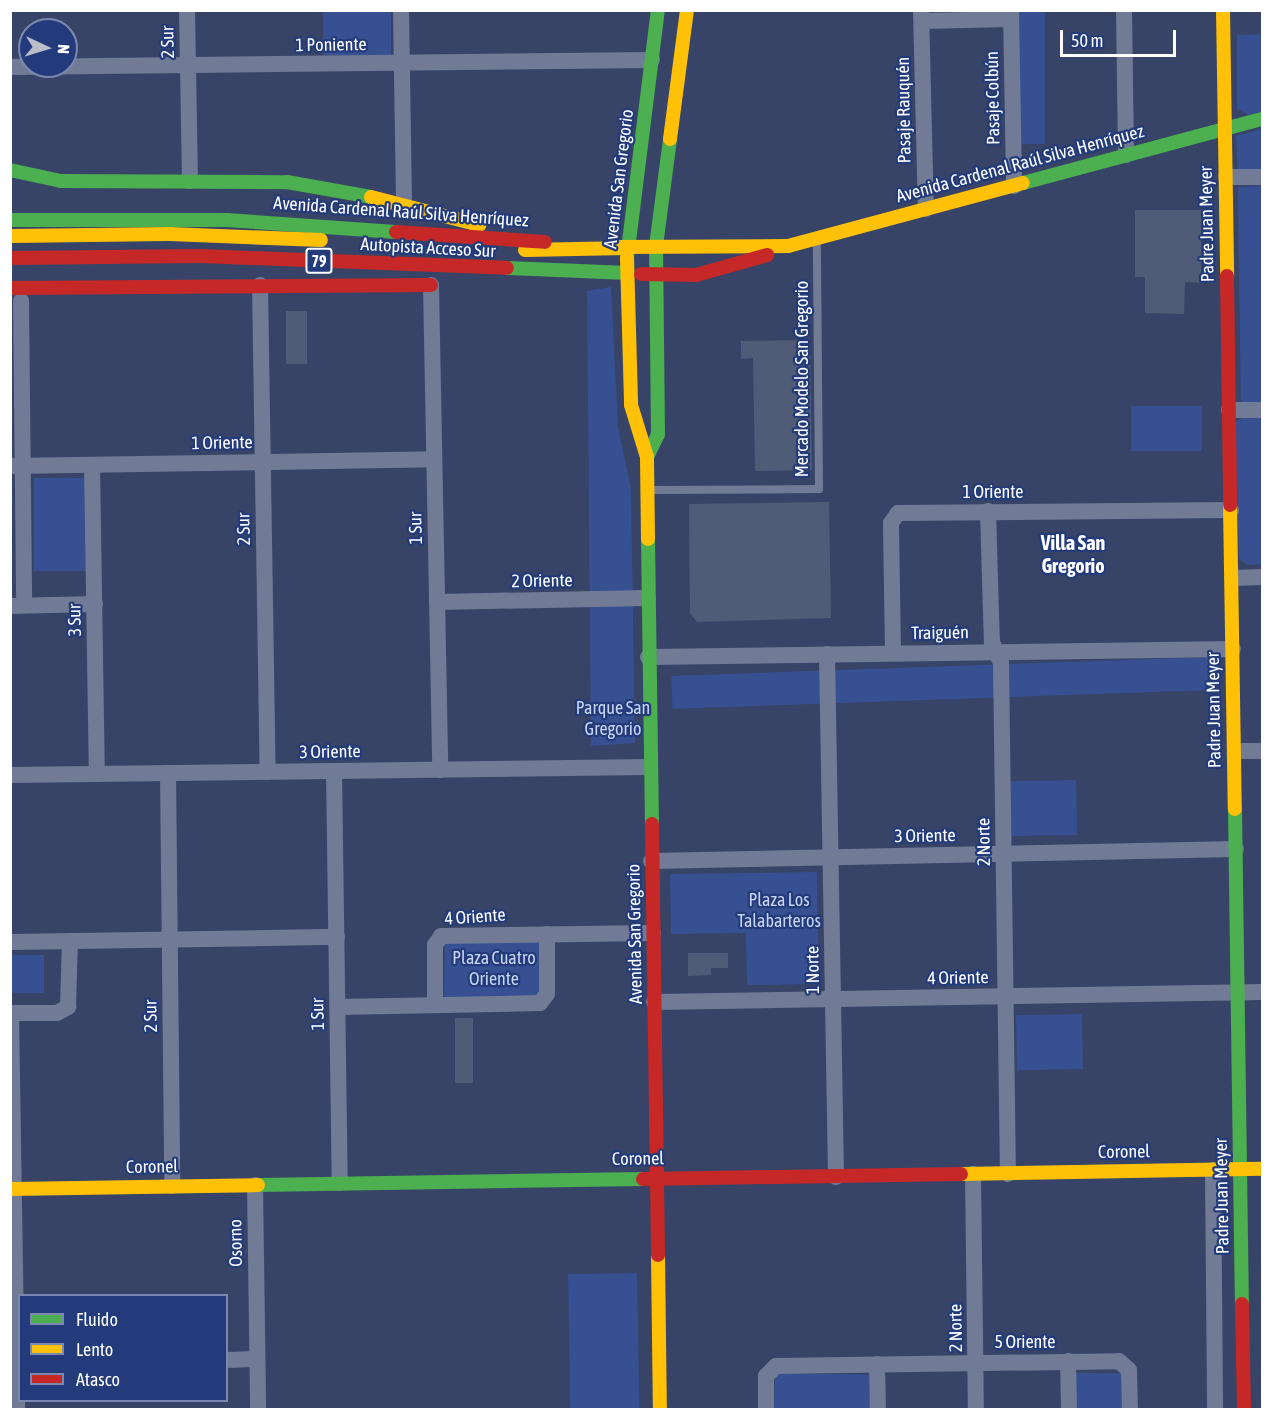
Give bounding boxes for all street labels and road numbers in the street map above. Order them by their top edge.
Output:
street label: 2 Sur [157,26,179,58]
street label: 1 Poniente [295,34,367,56]
street label: Pasaje Colbún [981,51,1005,145]
street label: Pasaje Rauquén [892,57,916,163]
street label: Avenida San Gregorio [600,108,638,250]
street label: Avenida Cardenal Raúl Silva Henríquez [894,120,1146,208]
street label: Padre Juan Meyer [1195,166,1219,282]
street label: Avenida Cardenal Raúl Silva Henríquez [273,192,529,232]
street label: Autopista Acceso Sur [360,234,496,262]
road number: 79 [304,248,334,274]
street label: Mercado Modelo San Gregorio [791,281,813,477]
street label: 1 Oriente [191,432,253,454]
street label: 1 Oriente [963,481,1023,503]
street label: 1 Sur [405,512,427,544]
street label: 2 Sur [233,513,255,545]
street label: 2 Oriente [511,570,573,592]
street label: 3 Sur [64,604,86,636]
street label: Traiguén [911,622,969,644]
street label: Padre Juan Meyer [1202,652,1226,768]
street label: 3 Oriente [299,741,361,763]
street label: 2 Norte [973,818,995,866]
street label: 3 Oriente [894,825,956,847]
street label: Avenida San Gregorio [623,864,647,1004]
street label: 4 Oriente [444,904,506,930]
street label: 1 Norte [802,946,824,994]
street label: 4 Oriente [927,967,989,989]
street label: 1 Sur [307,998,329,1030]
street label: 2 Sur [140,1000,162,1032]
street label: Padre Juan Meyer [1210,1138,1234,1254]
street label: Coronel [1098,1141,1150,1163]
street label: Coronel [612,1148,664,1170]
street label: Coronel [126,1156,178,1178]
street label: Osorno [225,1219,247,1267]
street label: 2 Norte [945,1304,967,1352]
street label: 5 Oriente [995,1331,1055,1353]

